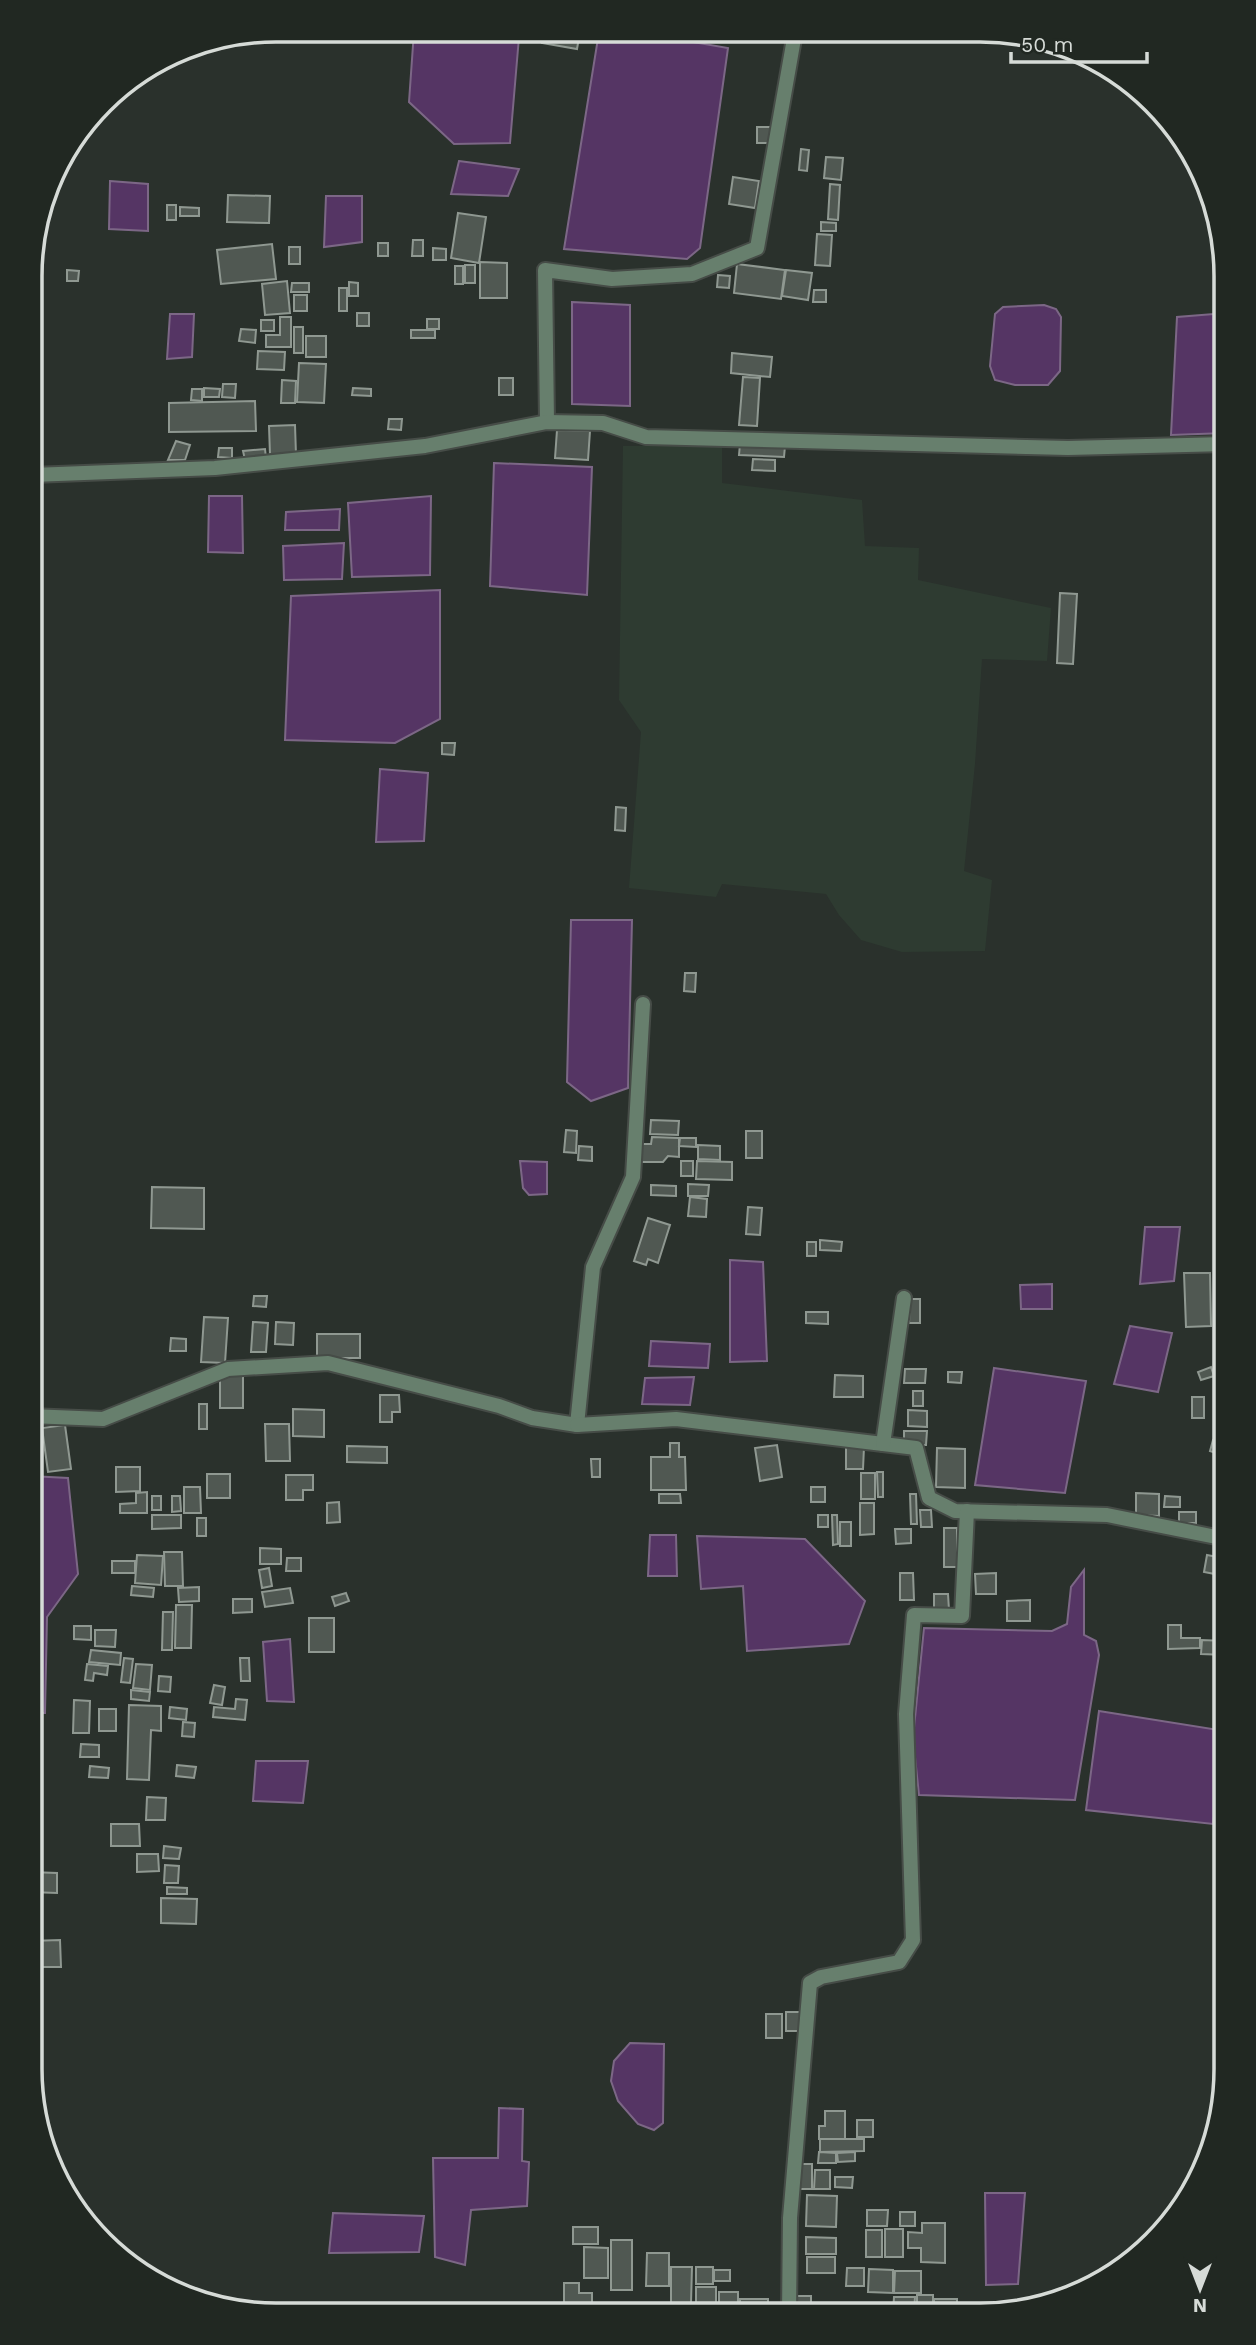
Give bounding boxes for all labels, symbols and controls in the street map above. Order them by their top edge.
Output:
scale bar [1011,21,1148,65]
text: 50 m [1021,32,1073,57]
north arrow [1165,2254,1235,2324]
text: N [1193,2294,1207,2317]

